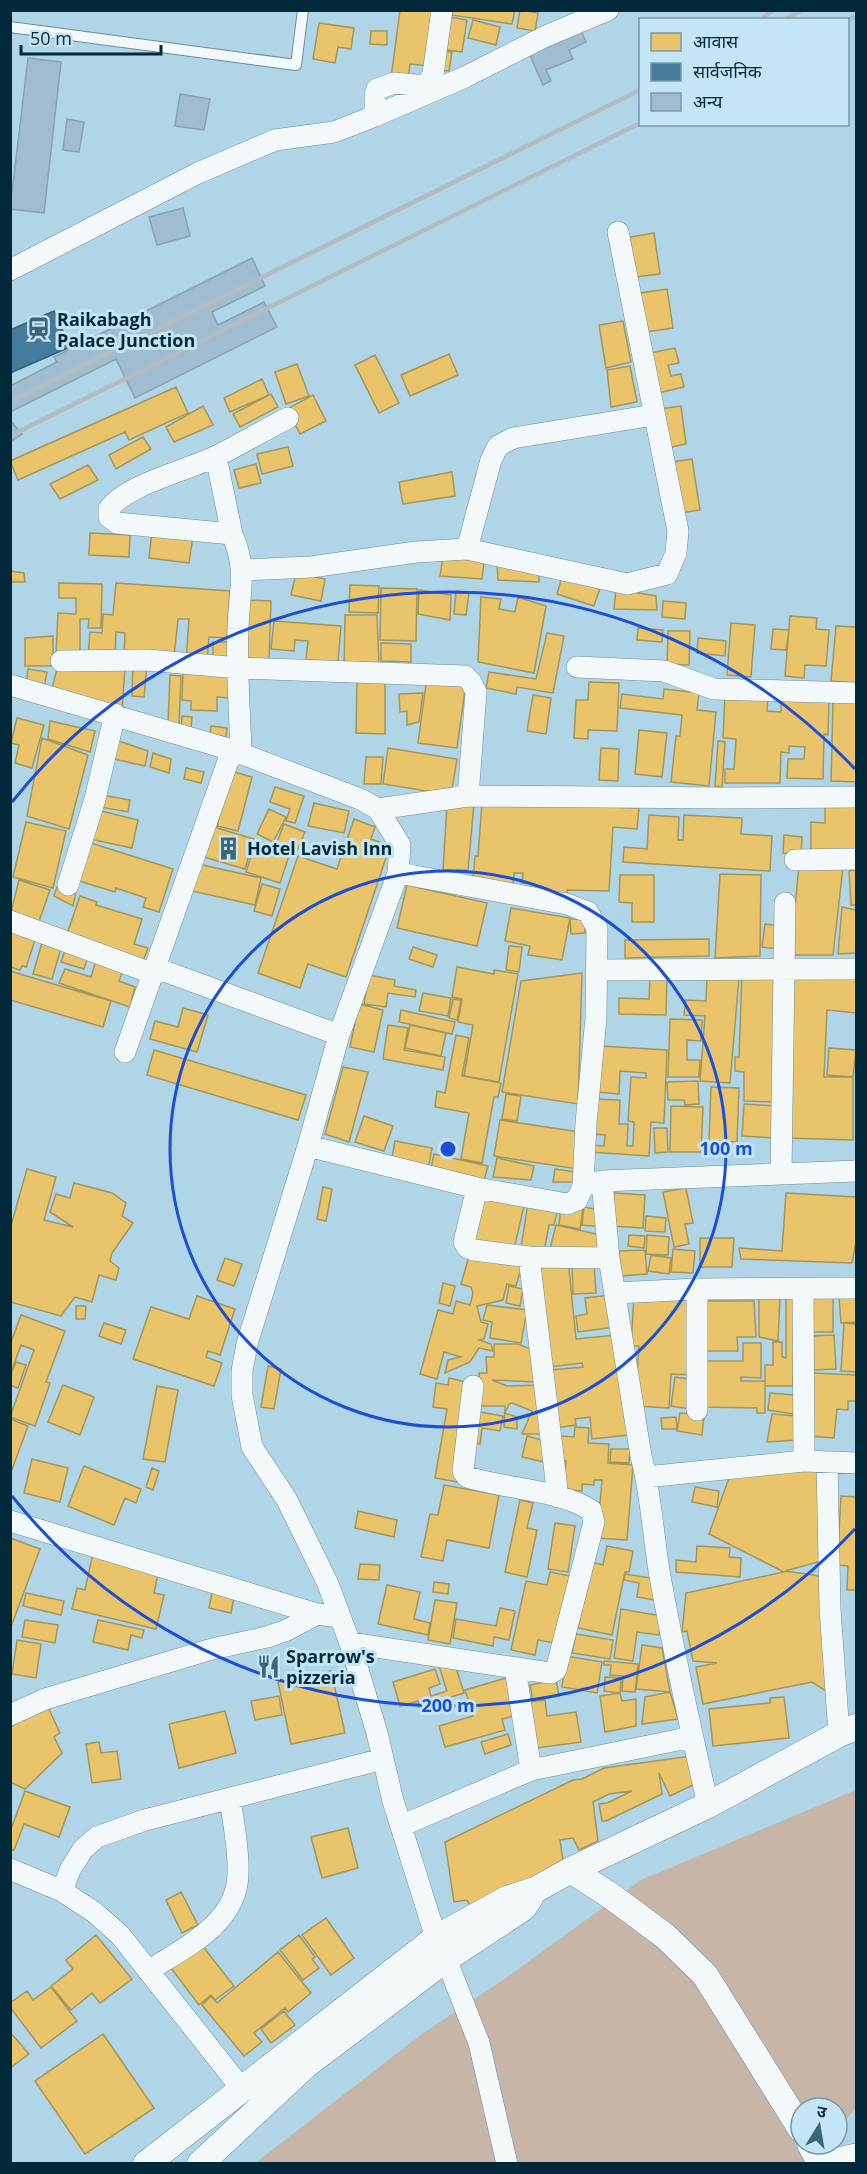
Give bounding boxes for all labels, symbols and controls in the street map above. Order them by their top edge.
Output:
scale bar [21,18,160,56]
legend [639,18,849,126]
text: 50 m [30,26,72,50]
text: आवास [693,29,739,53]
text: सार्वजनिक [693,59,763,83]
text: अन्य [693,89,723,113]
place label: Raikabagh Palace Junction [57,307,195,352]
station icon: Raikabagh Palace Junction [26,316,52,342]
building icon: Hotel Lavish Inn [216,835,242,861]
place label: Hotel Lavish Inn [247,836,392,860]
text: 100 m [699,1136,753,1160]
centre of rings [438,1139,458,1159]
place label: Sparrow's pizzeria [286,1644,375,1689]
restaurant icon: Sparrow's pizzeria [255,1653,281,1679]
text: 200 m [421,1693,475,1717]
north arrow [789,2096,849,2156]
text: उ [815,2100,829,2123]

